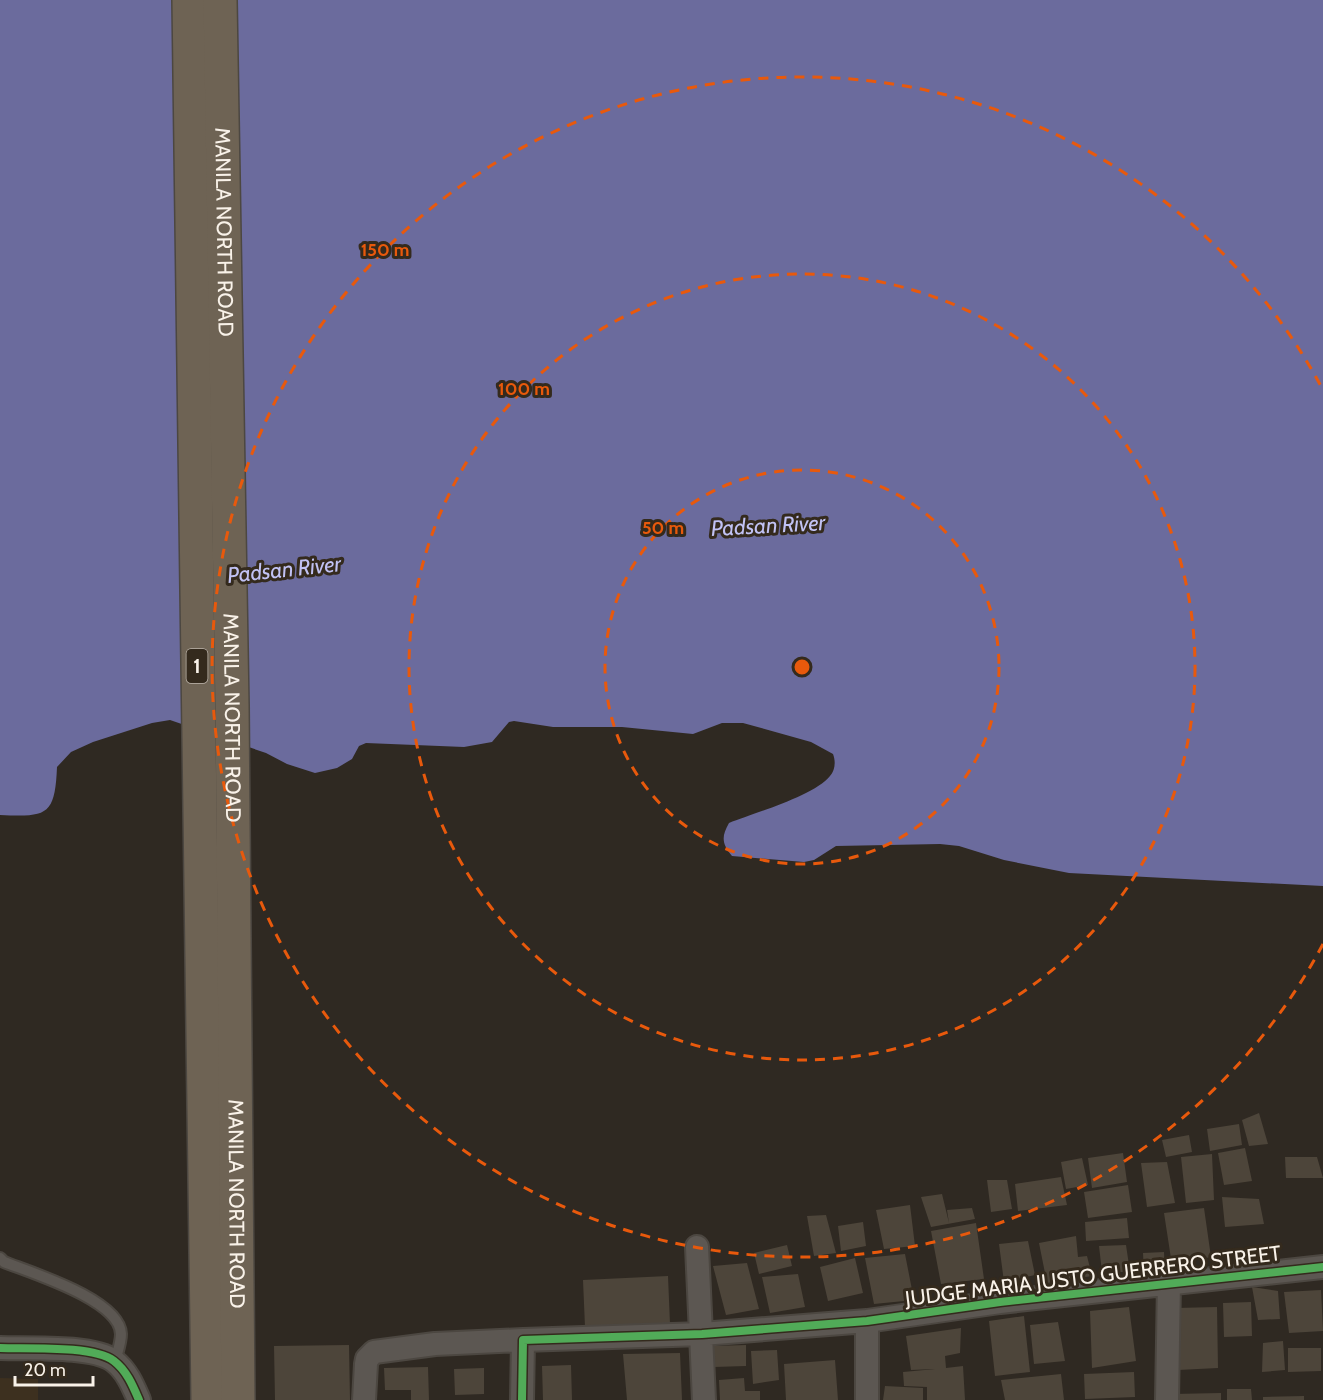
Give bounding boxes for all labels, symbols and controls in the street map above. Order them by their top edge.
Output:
street label: MANILA NORTH ROAD [210,127,239,337]
text: 150 m [361,239,409,261]
text: 100 m [498,378,550,400]
water label: Padsan River [710,509,827,542]
text: 50 m [642,517,684,539]
water label: Padsan River [226,550,344,589]
street label: MANILA NORTH ROAD [218,613,246,823]
road number: 1 [186,649,208,683]
centre of rings [792,657,812,677]
street label: MANILA NORTH ROAD [223,1099,250,1309]
street label: JUDGE MARIA JUSTO GUERRERO STREET [903,1240,1282,1311]
scale bar [15,1349,93,1387]
text: 20 m [24,1359,66,1381]

